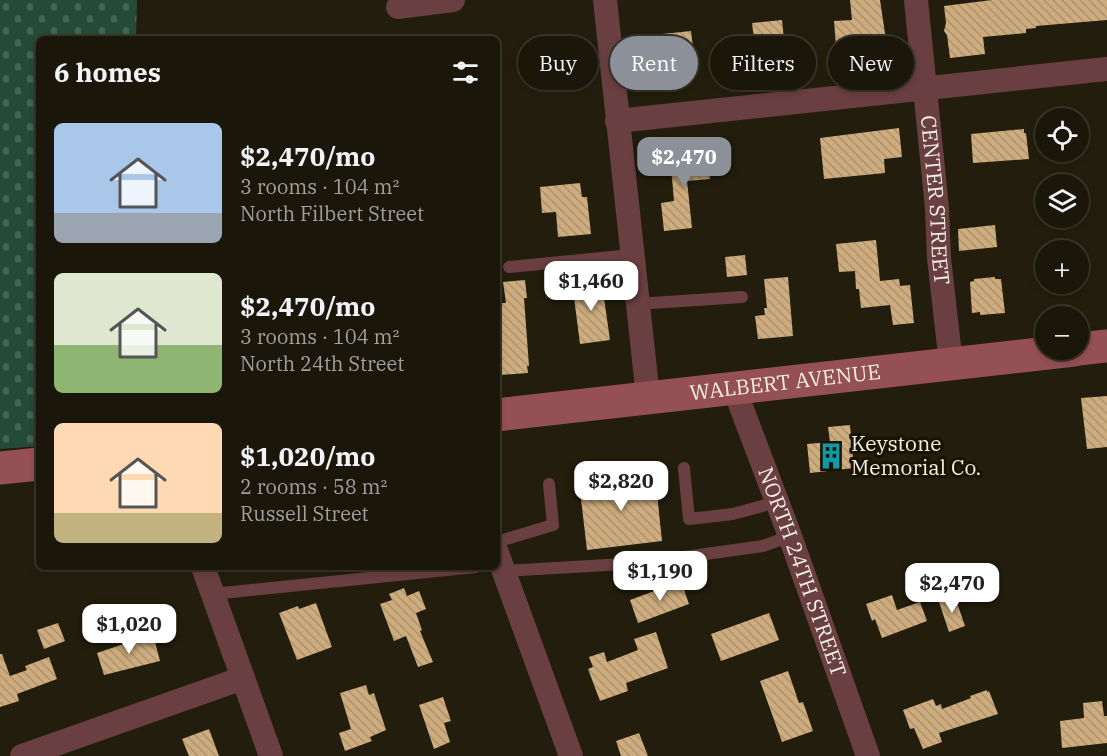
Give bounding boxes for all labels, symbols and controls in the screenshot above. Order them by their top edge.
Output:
chip: Buy [518,36,598,90]
chip: Rent [610,36,698,90]
chip: Filters [710,36,816,90]
chip: New [828,36,914,90]
text: 6 homes [54,55,161,89]
icon: filters [449,56,482,89]
map controls [1035,108,1089,360]
button: locate [1035,108,1089,162]
street label: CENTER STREET [915,114,957,286]
pin: $2,470 [635,137,733,188]
text: $2,470/mo [240,139,375,173]
text: $2,470 [651,143,717,170]
icon: home [102,147,174,219]
text: 3 rooms · 104 m² [240,173,399,200]
button: layers [1035,174,1089,228]
text: North Filbert Street [240,200,424,227]
button: + [1035,240,1089,294]
pin: $1,460 [542,261,640,312]
text: $1,460 [558,267,624,294]
text: $2,470/mo [240,289,375,323]
icon: home [102,297,174,369]
button: − [1035,306,1089,360]
text: 3 rooms · 104 m² [240,323,399,350]
text: North 24th Street [240,350,404,377]
street label: WALBERT AVENUE [688,357,882,406]
place label: Keystone Memorial Co. [851,429,981,481]
text: $1,020/mo [240,439,375,473]
building icon: Keystone Memorial Co. [816,441,846,471]
icon: home [102,447,174,519]
pin: $2,820 [572,461,670,512]
street label: NORTH 24TH STREET [752,463,854,680]
text: $2,820 [588,467,654,494]
text: 2 rooms · 58 m² [240,473,387,500]
text: Russell Street [240,500,369,527]
pin: $1,190 [611,551,709,602]
text: $1,190 [627,557,693,584]
pin: $2,470 [903,563,1001,614]
text: $2,470 [919,569,985,596]
pin: $1,020 [80,604,178,655]
text: $1,020 [96,610,162,637]

